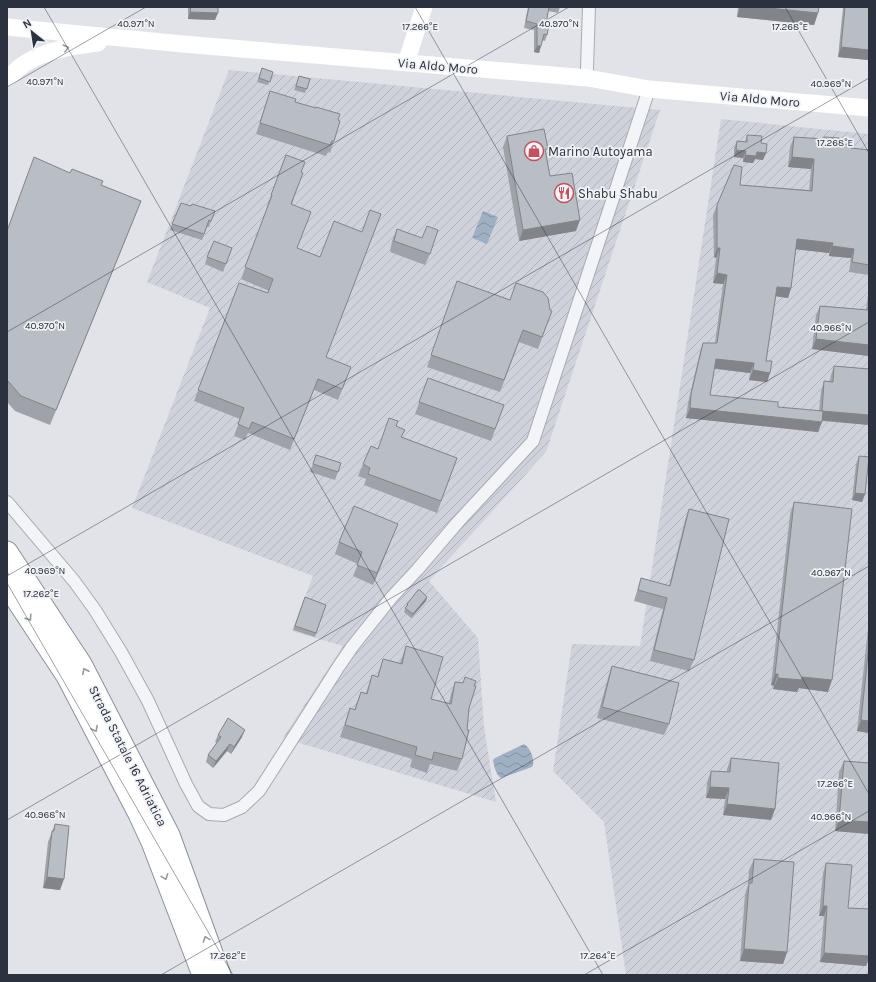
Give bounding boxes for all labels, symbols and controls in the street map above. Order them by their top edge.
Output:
north arrow [12,12,52,52]
text: N [21,16,34,31]
text: 40.971°N [117,18,155,30]
text: 40.970°N [539,18,579,30]
text: 17.266°E [402,21,438,33]
text: 17.268°E [772,21,808,33]
one-way arrow [62,44,69,53]
street label: Via Aldo Moro [397,55,479,77]
text: 40.971°N [26,76,64,88]
text: 40.969°N [811,78,851,90]
street label: Via Aldo Moro [719,88,801,110]
text: 17.268°E [817,137,853,149]
shop icon: Marino Autoyama [523,140,545,162]
place label: Marino Autoyama [548,144,653,159]
restaurant icon: Shabu Shabu [553,182,575,204]
place label: Shabu Shabu [578,186,658,201]
text: 40.970°N [25,320,65,332]
text: 40.968°N [810,322,852,334]
text: 40.969°N [25,565,65,577]
text: 40.967°N [811,567,851,579]
text: 17.262°E [23,588,59,600]
one-way arrow [24,613,31,620]
one-way arrow [82,667,90,675]
street label: Strada Statale 16 Adriatica [86,683,170,829]
one-way arrow [90,725,98,732]
text: 17.266°E [817,778,853,790]
text: 40.968°N [24,809,66,821]
text: 40.966°N [811,811,851,823]
one-way arrow [161,873,169,880]
one-way arrow [203,936,211,943]
text: 17.262°E [210,950,246,962]
text: 17.264°E [580,950,616,962]

